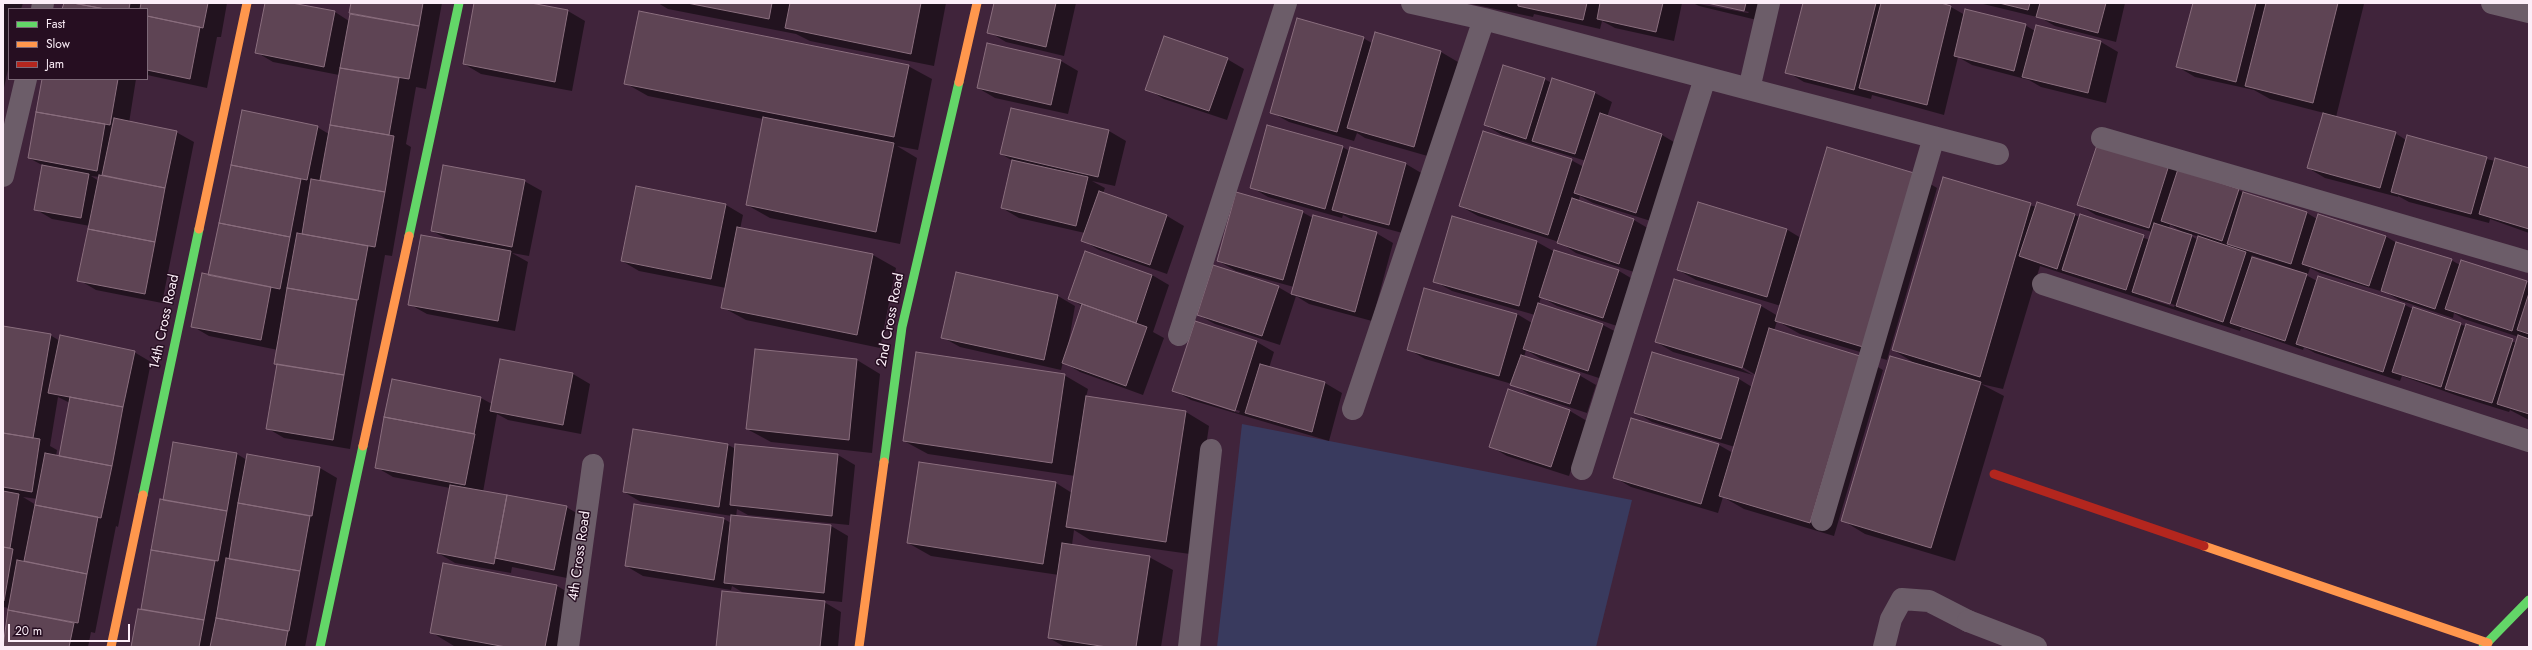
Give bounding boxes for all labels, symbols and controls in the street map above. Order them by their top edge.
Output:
legend [8,8,148,80]
text: Fast [46,15,65,33]
text: Slow [46,35,70,53]
text: Jam [46,55,64,73]
street label: 2nd Cross Road [874,272,908,368]
street label: 14th Cross Road [147,273,183,371]
street label: 4th Cross Road [565,510,595,602]
scale bar [10,616,132,642]
text: 20 m [15,622,42,640]

